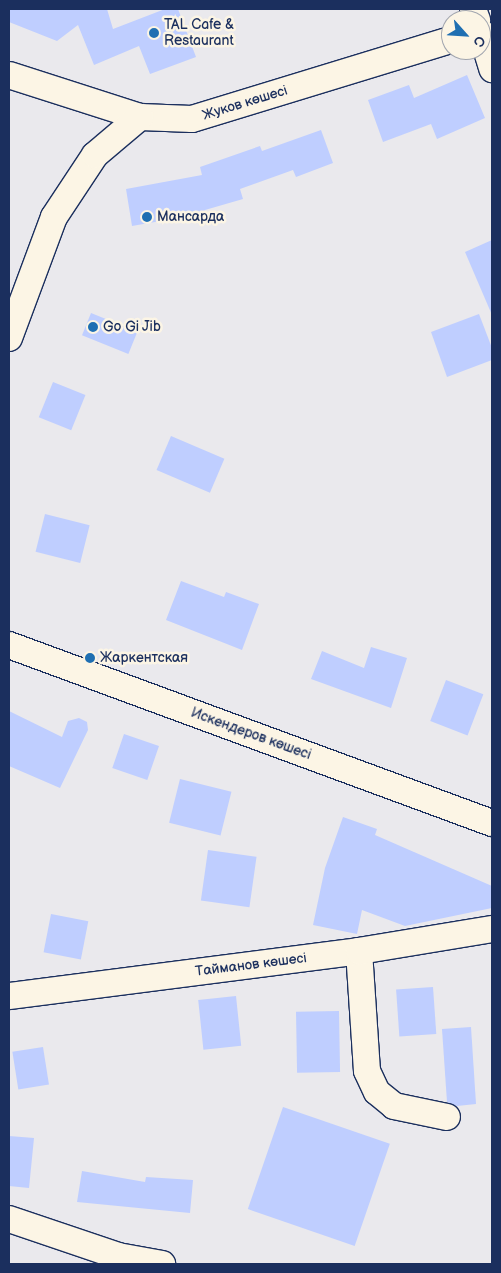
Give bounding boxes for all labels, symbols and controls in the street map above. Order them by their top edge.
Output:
north arrow [441,10,491,60]
place label: TAL Cafe & Restaurant [164,17,234,49]
marker: TAL Cafe & Restaurant [148,27,160,39]
text: С [469,33,489,49]
street label: Жуков көшесі [200,82,290,124]
place label: Мансарда [157,209,224,225]
marker: Мансарда [141,211,153,223]
place label: Go Gi Jib [103,319,162,335]
marker: Go Gi Jib [87,321,99,333]
place label: Жаркентская [100,650,188,666]
marker: Жаркентская [84,652,96,664]
street label: Искендеров көшесі [188,704,314,764]
street label: Тайманов көшесі [194,950,308,980]

